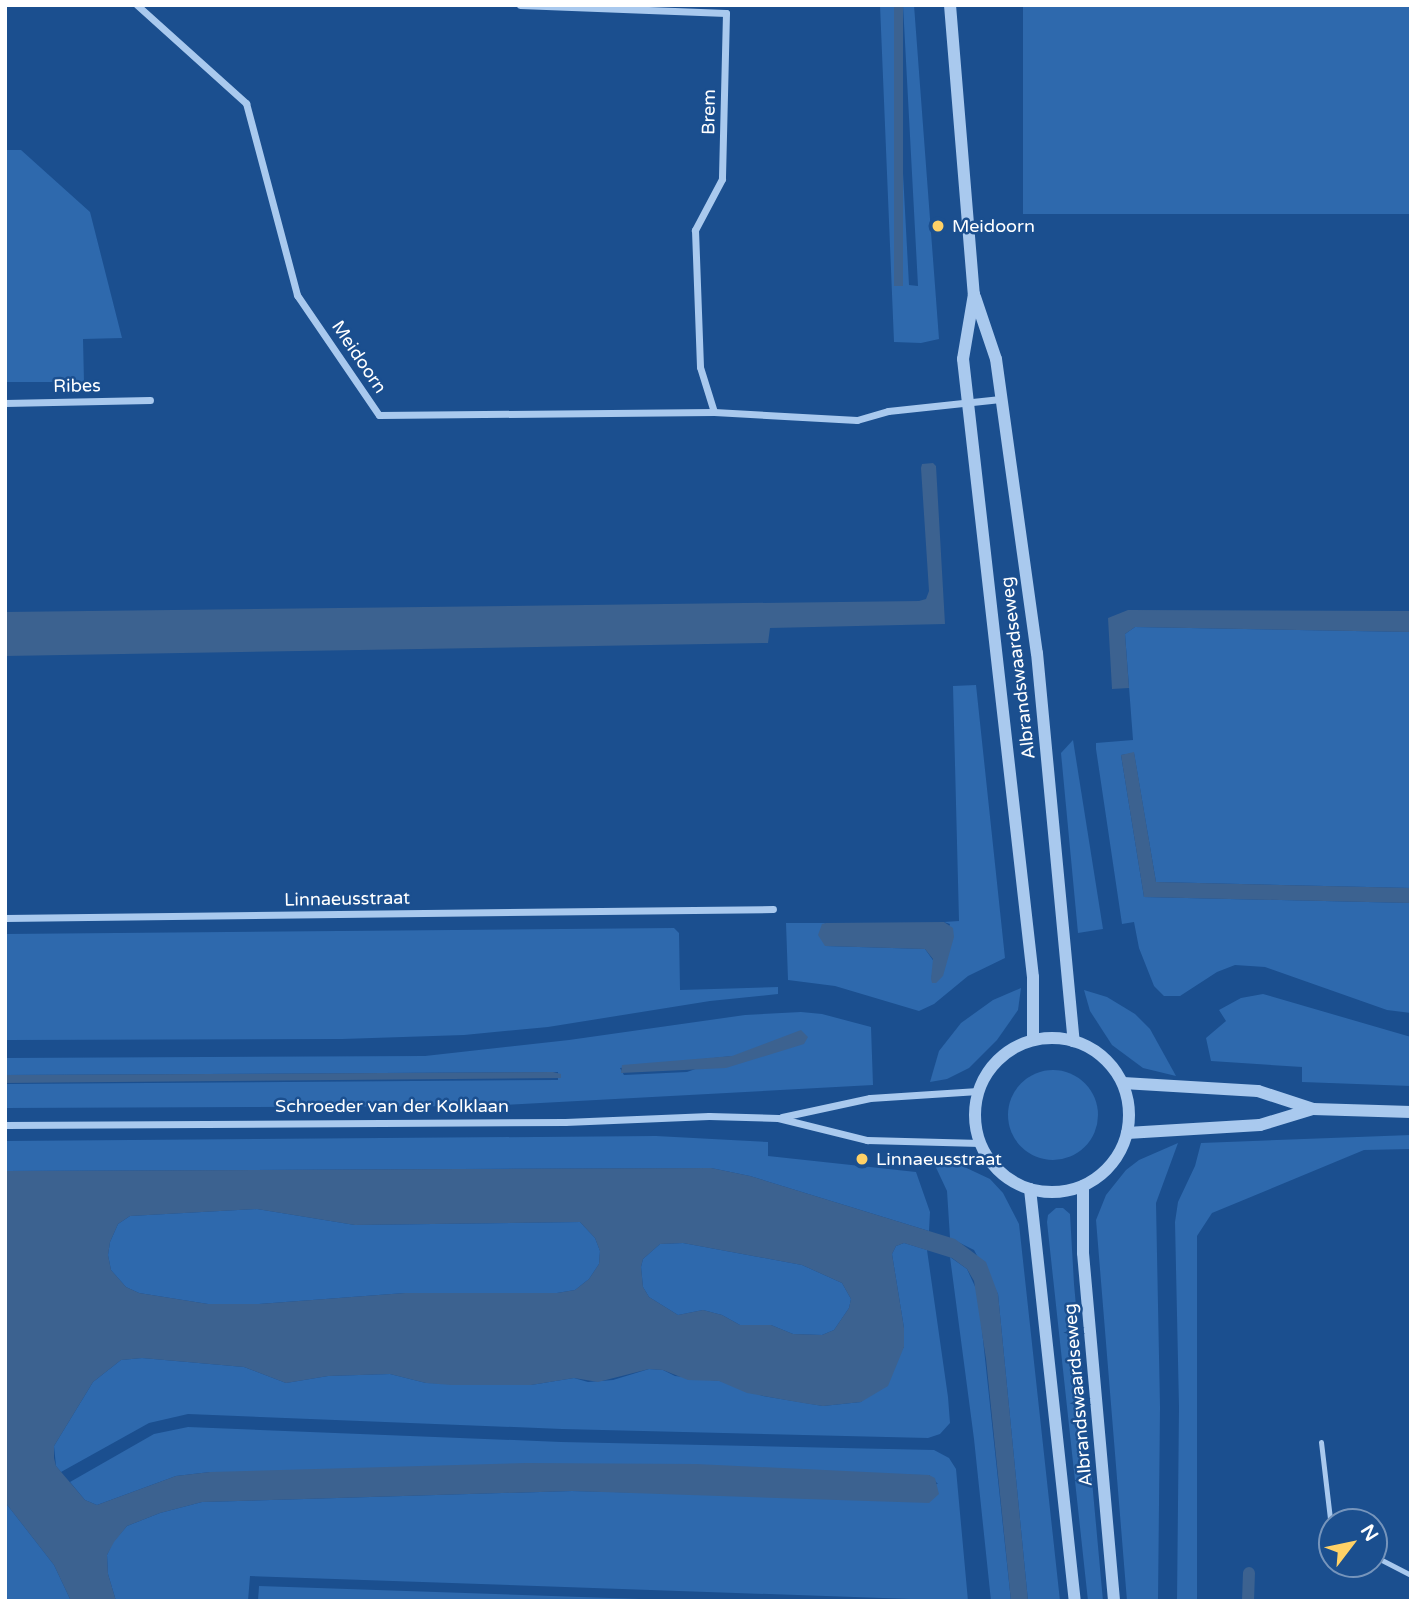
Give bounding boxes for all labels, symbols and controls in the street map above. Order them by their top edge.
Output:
street label: Brem [698,89,720,135]
place label: Meidoorn [952,215,1035,237]
marker: Meidoorn [930,218,946,234]
street label: Meidoorn [327,317,391,397]
street label: Ribes [53,375,101,397]
street label: Albrandswaardseweg [996,575,1040,761]
street label: Linnaeusstraat [284,887,410,911]
street label: Schroeder van der Kolklaan [275,1095,509,1117]
place label: Linnaeusstraat [876,1148,1002,1170]
marker: Linnaeusstraat [854,1151,870,1167]
street label: Albrandswaardseweg [1059,1302,1097,1488]
north arrow [1318,1508,1388,1578]
text: N [1356,1521,1382,1545]

